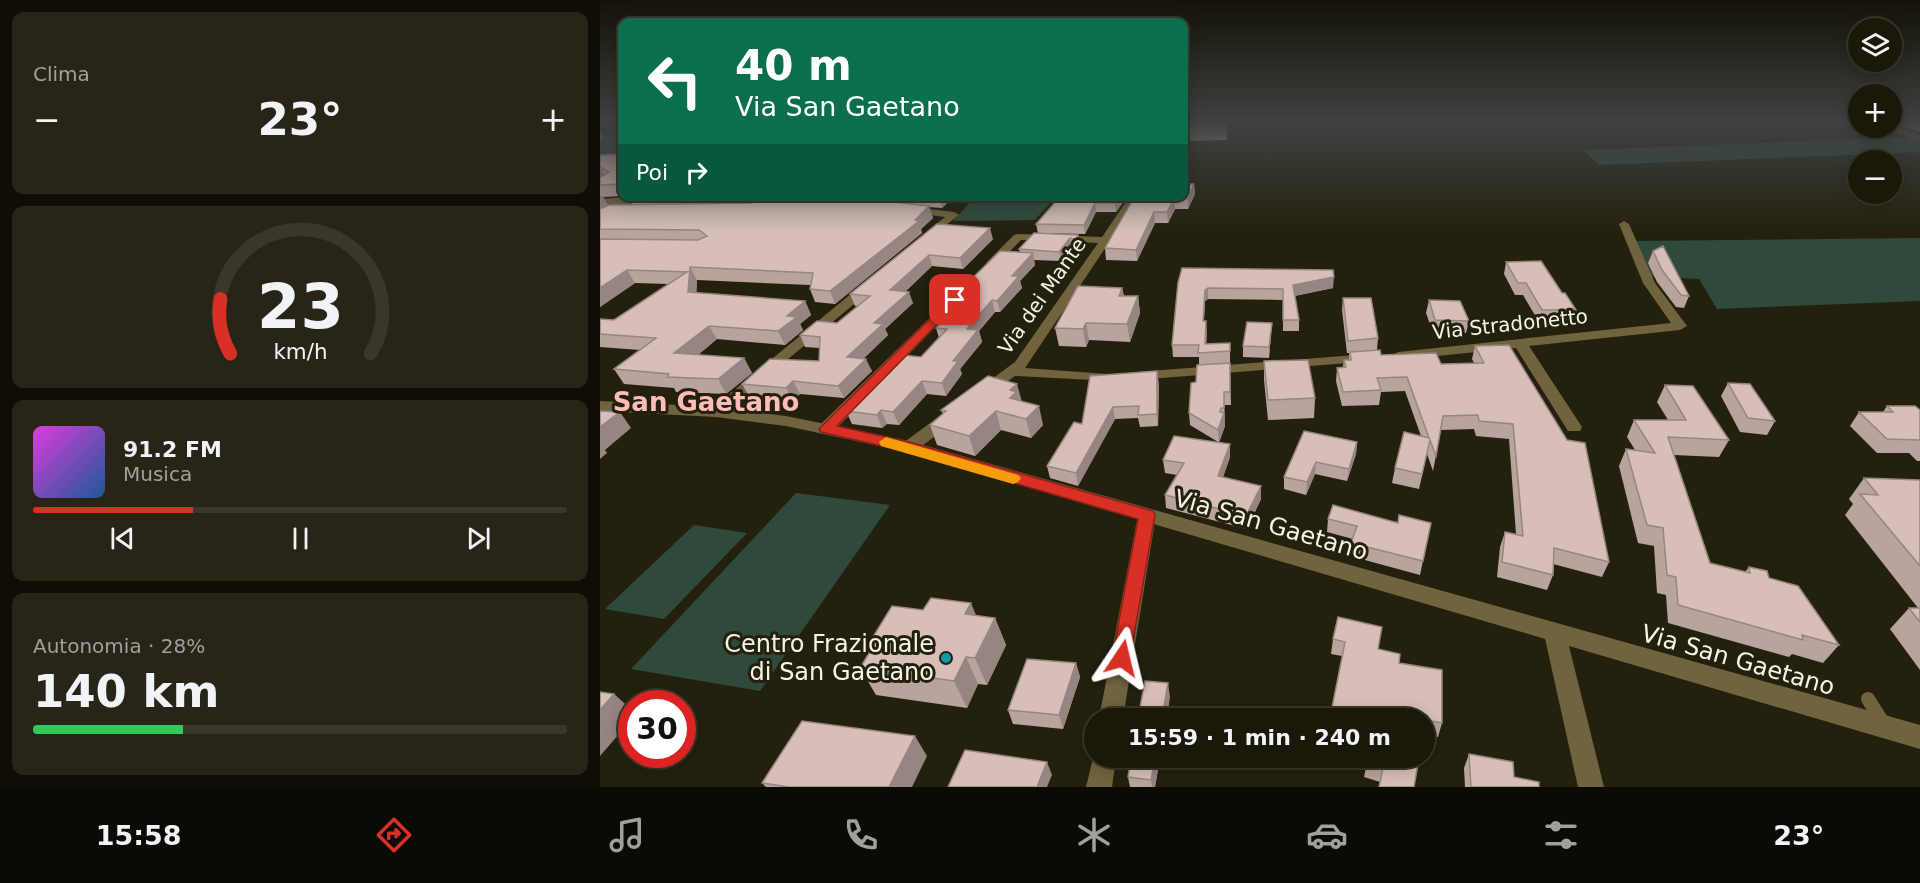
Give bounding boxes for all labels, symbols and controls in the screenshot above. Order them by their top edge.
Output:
map controls [1848,18,1902,204]
button: layers [1848,18,1902,72]
text: 40 m [735,41,852,90]
icon: left [636,42,714,120]
text: Clima [33,62,90,86]
button: + [1848,84,1902,138]
text: Via San Gaetano [735,91,960,122]
text: 23° [257,93,343,146]
text: − [33,100,61,139]
text: + [539,100,567,139]
button: − [1848,150,1902,204]
icon: right [680,156,713,189]
text: Poi [636,160,668,185]
street label: Via dei Mante [993,233,1091,359]
text: 23 [257,270,343,343]
pin [929,274,980,325]
icon: arrive [938,283,971,316]
street label: Via Stradonetto [1431,304,1589,344]
text: km/h [273,339,327,364]
district label: San Gaetano [613,387,799,417]
text: 91.2 FM [123,437,222,462]
text: Musica [123,462,192,486]
street label: Via San Gaetano [1171,484,1371,566]
icon: previous [106,522,139,555]
icon: pause [284,522,317,555]
icon: next [462,522,495,555]
street label: Via San Gaetano [1638,619,1838,701]
position arrow [1090,626,1154,690]
place label: Centro Frazionale di San Gaetano [724,630,934,686]
text: Autonomia · 28% [33,634,205,658]
marker: Centro Frazionale di San Gaetano [939,651,953,665]
text: 140 km [33,665,219,718]
speed limit sign: 30 [618,690,696,768]
text: 15:59 · 1 min · 240 m [1128,725,1391,750]
icon: directions [373,814,415,856]
icon: music [606,814,648,856]
icon: phone [840,814,882,856]
icon: climate [1073,814,1115,856]
icon: car [1306,814,1348,856]
icon: filters [1540,814,1582,856]
text: 15:58 [96,820,182,851]
text: 23° [1773,820,1824,851]

